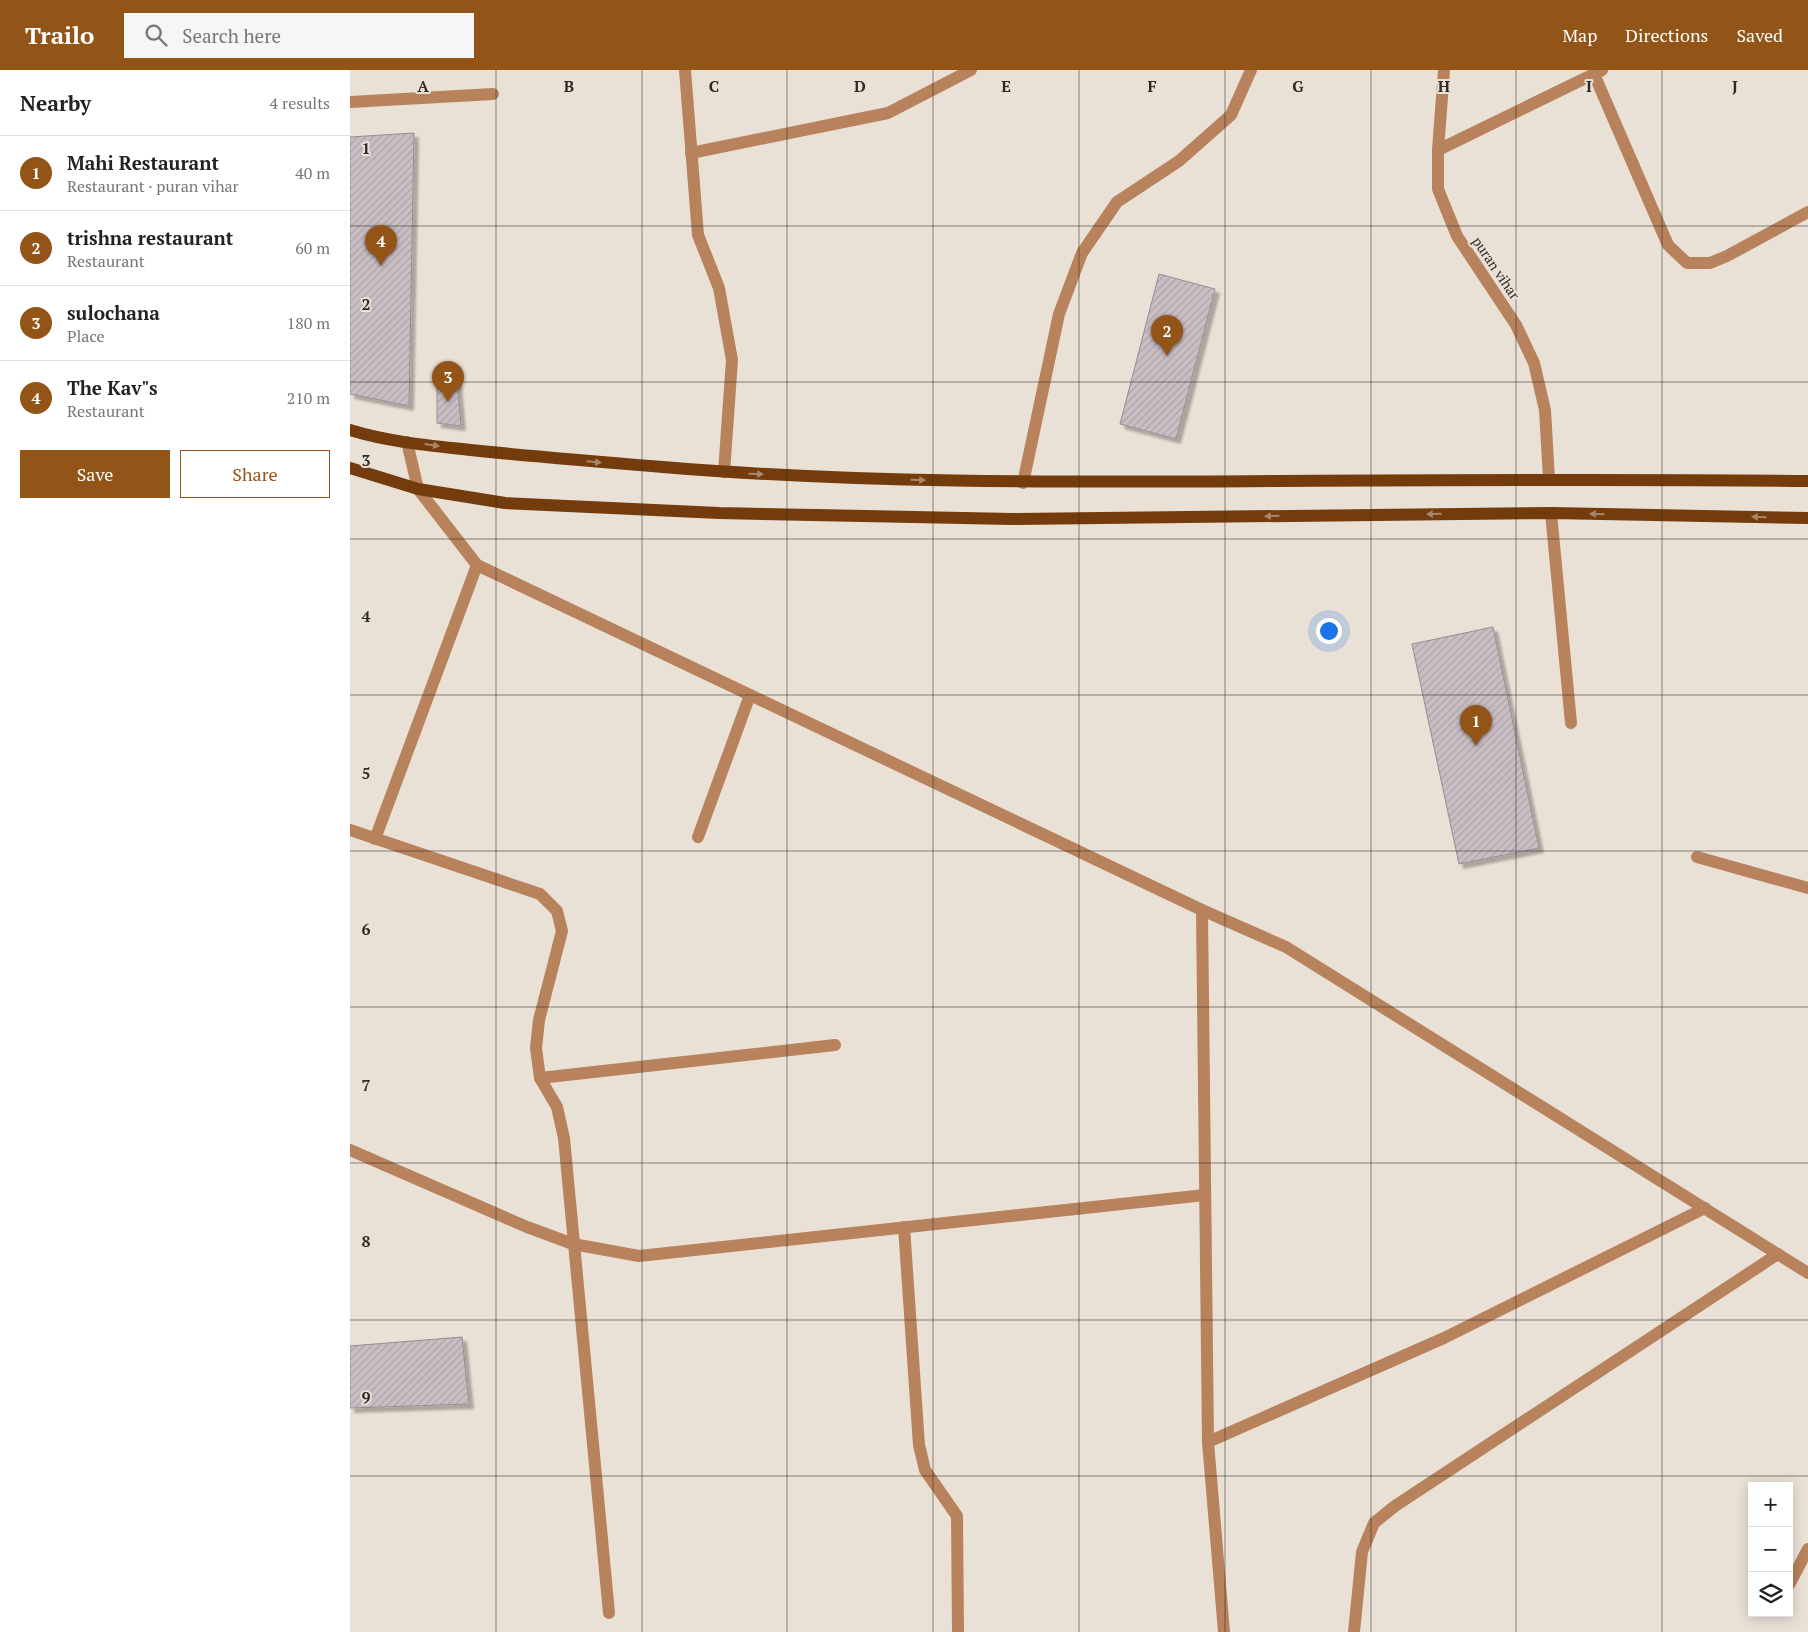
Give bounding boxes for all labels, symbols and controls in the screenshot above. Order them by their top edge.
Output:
search box [124,13,474,58]
text: Trailo [25,19,94,51]
icon: search [142,21,170,49]
text: Search here [182,23,281,48]
text: Map [1562,23,1597,47]
text: Directions [1625,23,1708,47]
text: Saved [1736,23,1783,47]
text: A [417,75,429,97]
text: B [564,75,574,97]
text: C [709,75,719,97]
text: D [854,75,866,97]
text: E [1001,75,1011,97]
text: F [1147,75,1157,97]
text: G [1292,75,1304,97]
text: H [1438,75,1450,97]
text: I [1586,75,1592,97]
text: J [1732,75,1738,97]
text: Nearby [20,89,91,117]
text: 4 results [270,92,330,114]
text: 1 [361,137,371,159]
text: Mahi Restaurant [67,150,219,175]
text: 1 [31,162,41,184]
text: 40 m [295,162,330,184]
text: Restaurant · puran vihar [67,175,239,197]
text: trishna restaurant [67,225,233,250]
pin: 4 [365,225,397,266]
street label: puran vihar [1468,233,1525,303]
text: 2 [31,237,41,259]
text: 60 m [295,237,330,259]
text: Restaurant [67,250,145,272]
text: 2 [361,293,371,315]
text: sulochana [67,300,160,325]
text: 3 [31,312,41,334]
text: 180 m [287,312,330,334]
pin: 2 [1151,315,1183,356]
text: Place [67,325,105,347]
pin: 3 [432,361,464,402]
text: The Kav"s [67,375,158,400]
text: 4 [31,387,41,409]
text: 210 m [287,387,330,409]
text: Restaurant [67,400,145,422]
one-way arrow [425,442,441,450]
text: 3 [361,449,371,471]
button: Save [20,450,170,498]
button: Share [180,450,330,498]
one-way arrow [586,458,602,466]
one-way arrow [748,470,764,478]
one-way arrow [911,476,927,484]
one-way arrow [1589,509,1605,517]
one-way arrow [1426,510,1442,518]
one-way arrow [1264,512,1280,520]
one-way arrow [1751,513,1767,521]
text: 4 [361,605,371,627]
your location [1316,618,1342,644]
pin: 1 [1460,705,1492,746]
text: 5 [361,762,371,784]
text: 6 [361,918,371,940]
text: 7 [361,1074,371,1096]
text: 8 [361,1230,371,1252]
text: 9 [361,1386,371,1408]
map controls [1748,1482,1793,1617]
button: + [1748,1482,1793,1527]
button: − [1748,1527,1793,1572]
button: layers [1748,1572,1793,1617]

